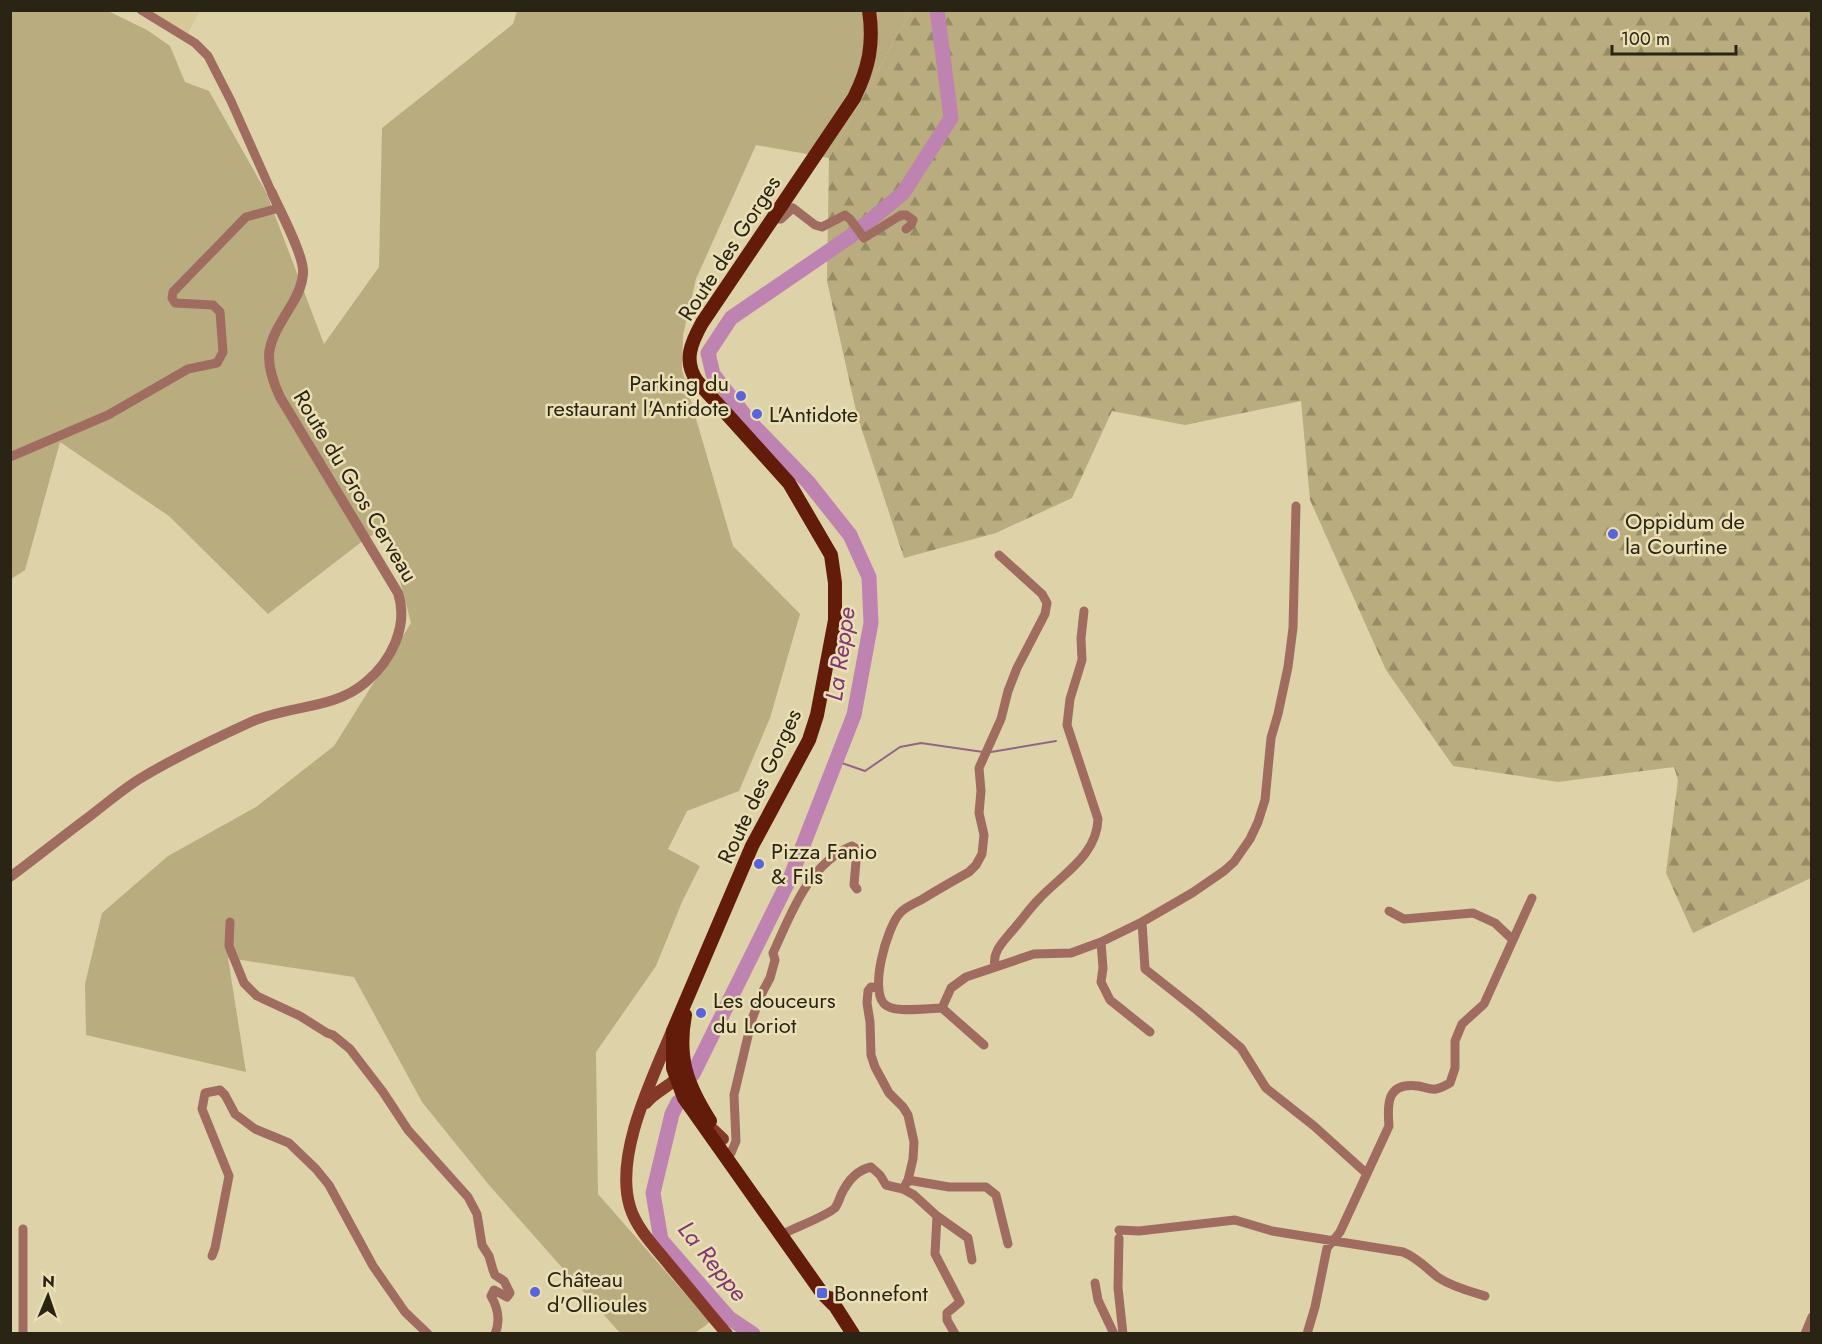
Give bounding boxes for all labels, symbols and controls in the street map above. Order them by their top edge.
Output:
scale bar [1612,18,1736,56]
text: 100 m [1621,26,1670,52]
street label: Route des Gorges [670,169,788,327]
place label: Parking du restaurant l'Antidote [546,367,729,424]
street label: Route du Gros Cerveau [286,384,426,588]
marker: Parking du restaurant l'Antidote [734,389,748,403]
place label: L'Antidote [769,398,858,430]
marker: L'Antidote [750,407,764,421]
place label: Oppidum de la Courtine [1625,505,1745,562]
marker: Oppidum de la Courtine [1606,527,1620,541]
water label: La Reppe [816,605,864,703]
street label: Route des Gorges [709,703,809,869]
place label: Pizza Fanio & Fils [771,835,877,892]
marker: Pizza Fanio & Fils [752,857,766,871]
place label: Les douceurs du Loriot [713,984,836,1041]
marker: Les douceurs du Loriot [694,1006,708,1020]
water label: La Reppe [670,1213,756,1309]
place label: Château d'Ollioules [547,1263,647,1320]
north arrow [18,1266,78,1326]
text: N [42,1270,55,1293]
place label: Bonnefont [834,1277,929,1309]
marker: Château d'Ollioules [528,1285,542,1299]
marker: Bonnefont [815,1286,829,1300]

